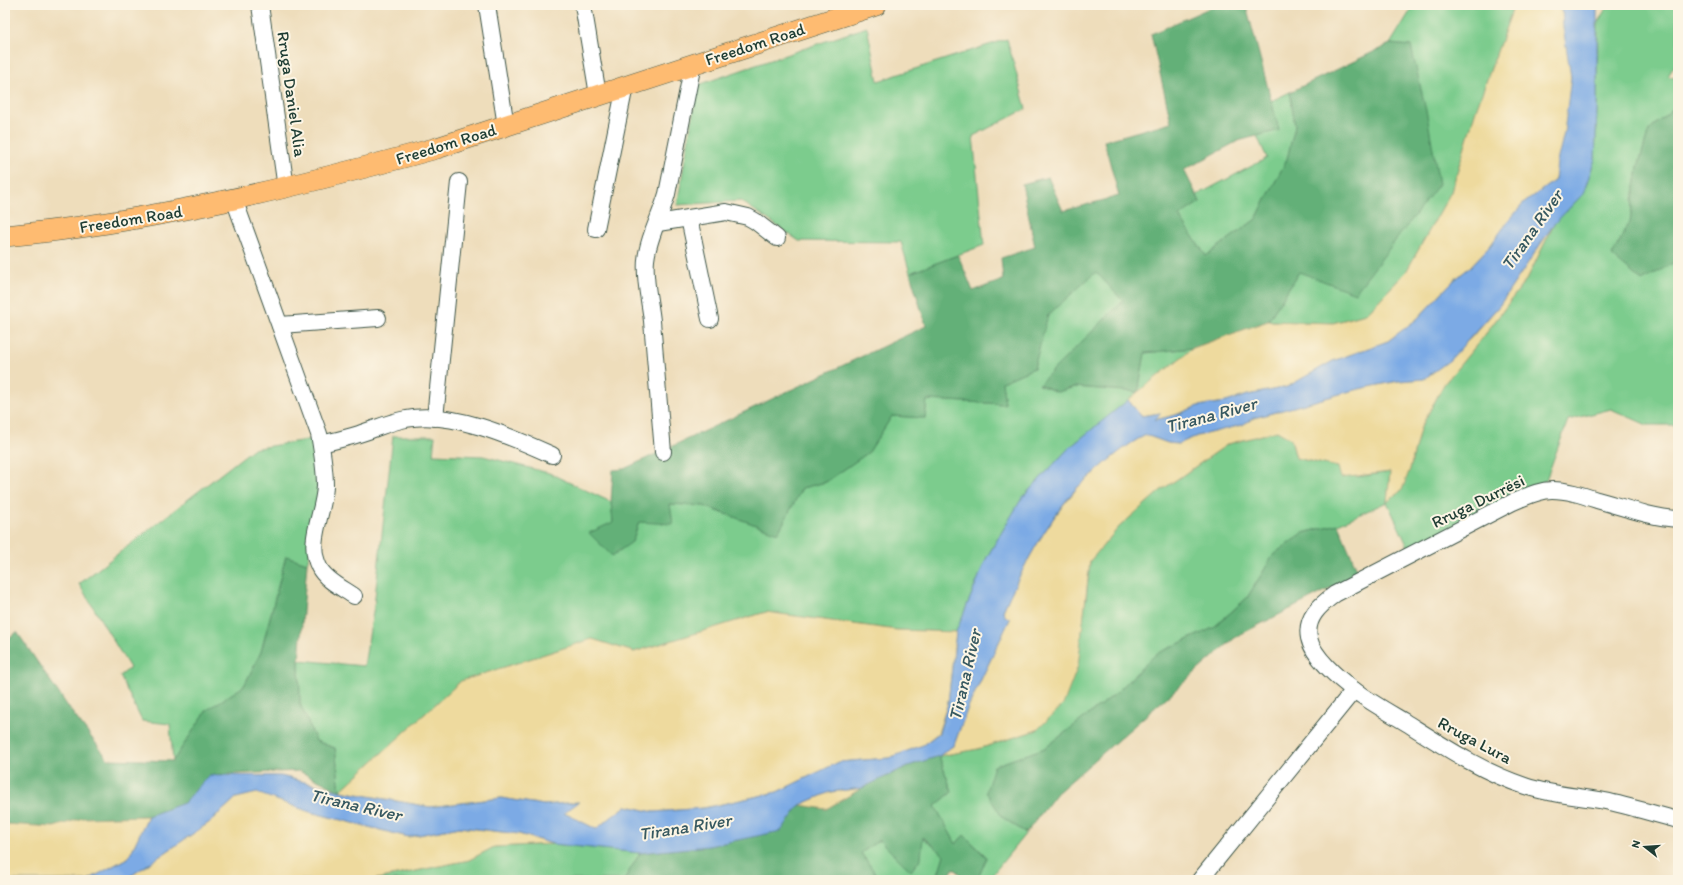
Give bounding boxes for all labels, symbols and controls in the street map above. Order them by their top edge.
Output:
street label: Freedom Road [702,18,808,70]
street label: Rruga Daniel Alia [273,30,311,158]
street label: Freedom Road [393,119,499,169]
water label: Tirana River [1496,184,1569,274]
street label: Freedom Road [78,201,185,237]
water label: Tirana River [1163,392,1261,438]
street label: Rruga Durrësi [1428,470,1528,532]
water label: Tirana River [944,625,987,723]
street label: Rruga Lura [1435,712,1516,768]
water label: Tirana River [308,784,406,827]
water label: Tirana River [637,809,735,845]
north arrow [1625,827,1665,867]
text: N [1629,839,1643,850]

